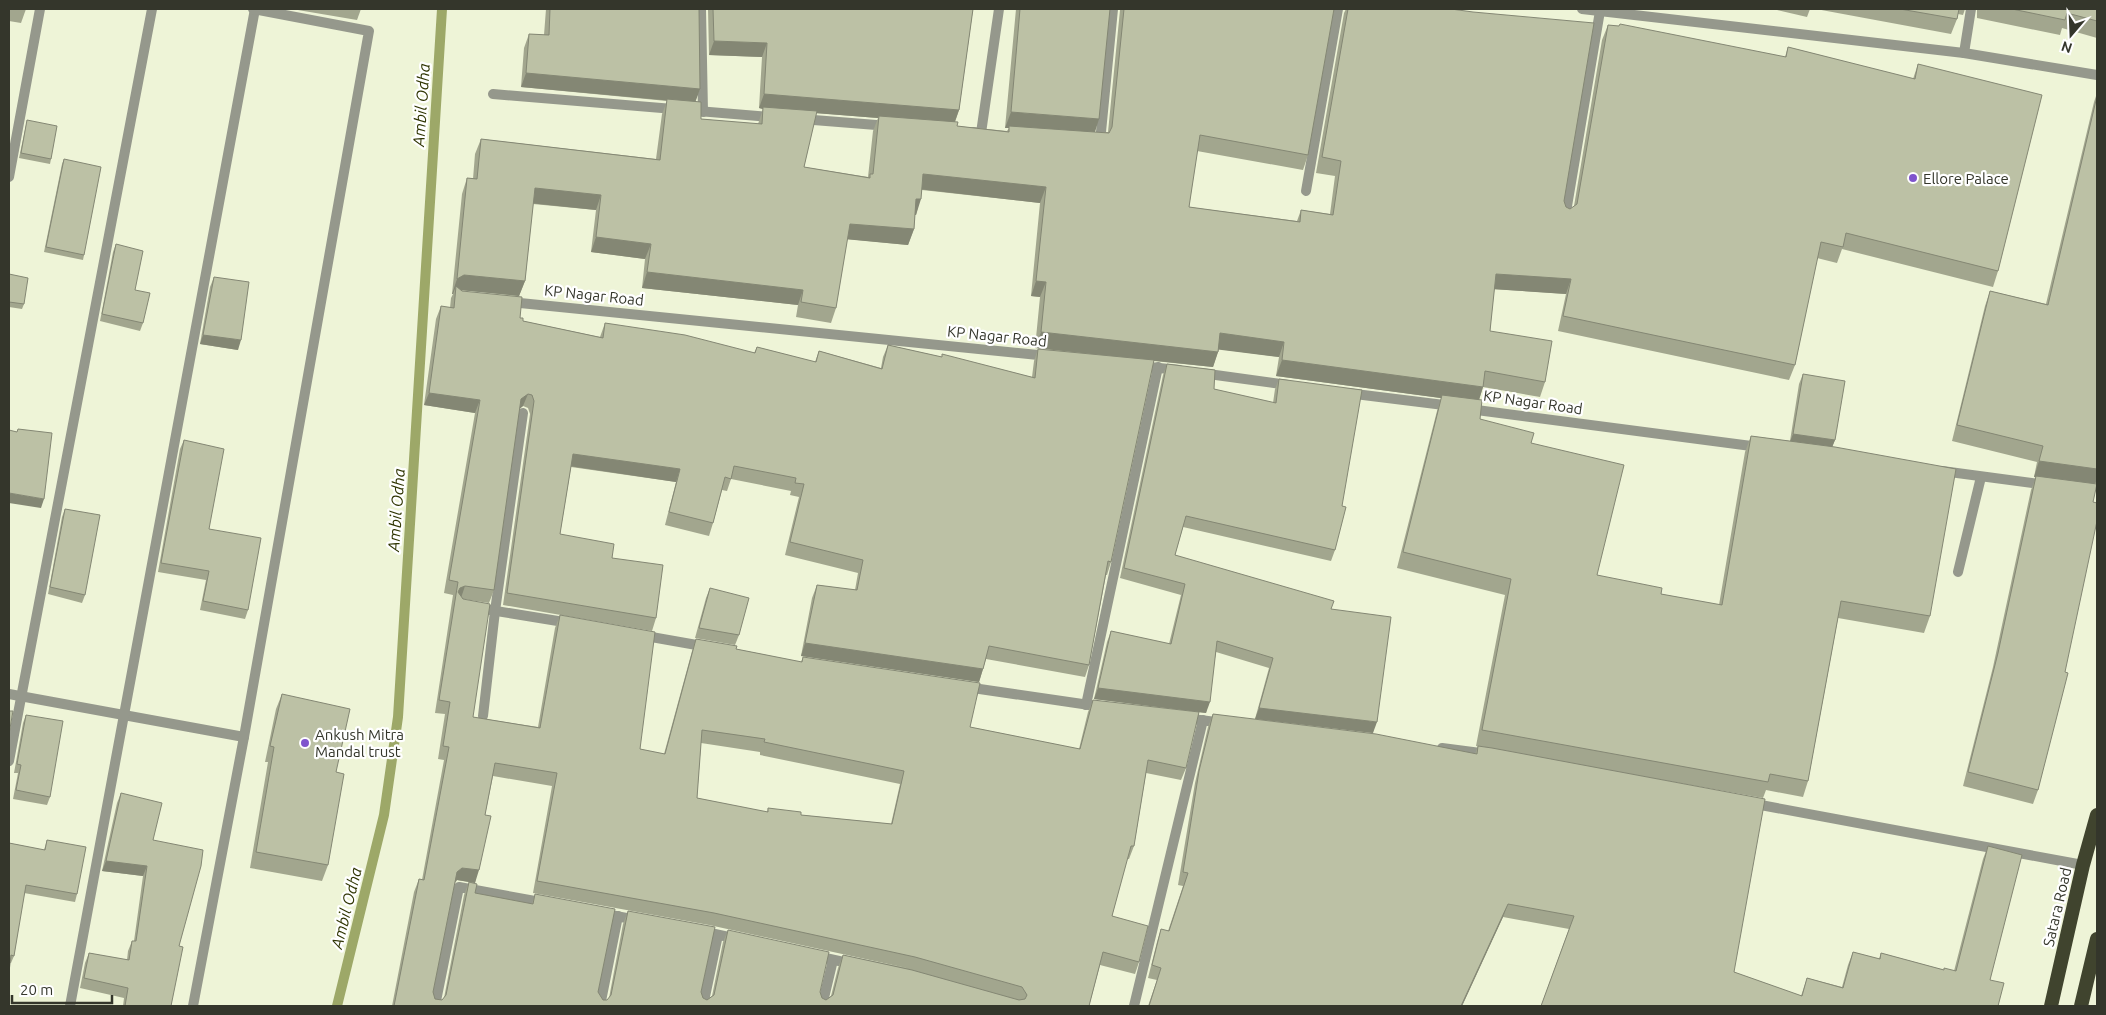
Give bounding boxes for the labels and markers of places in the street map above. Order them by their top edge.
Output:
place label: Ellore Palace [1923,170,2009,187]
marker: Ellore Palace [1907,172,1919,184]
place label: Ankush Mitra Mandal trust [315,726,404,760]
marker: Ankush Mitra Mandal trust [299,737,311,749]

